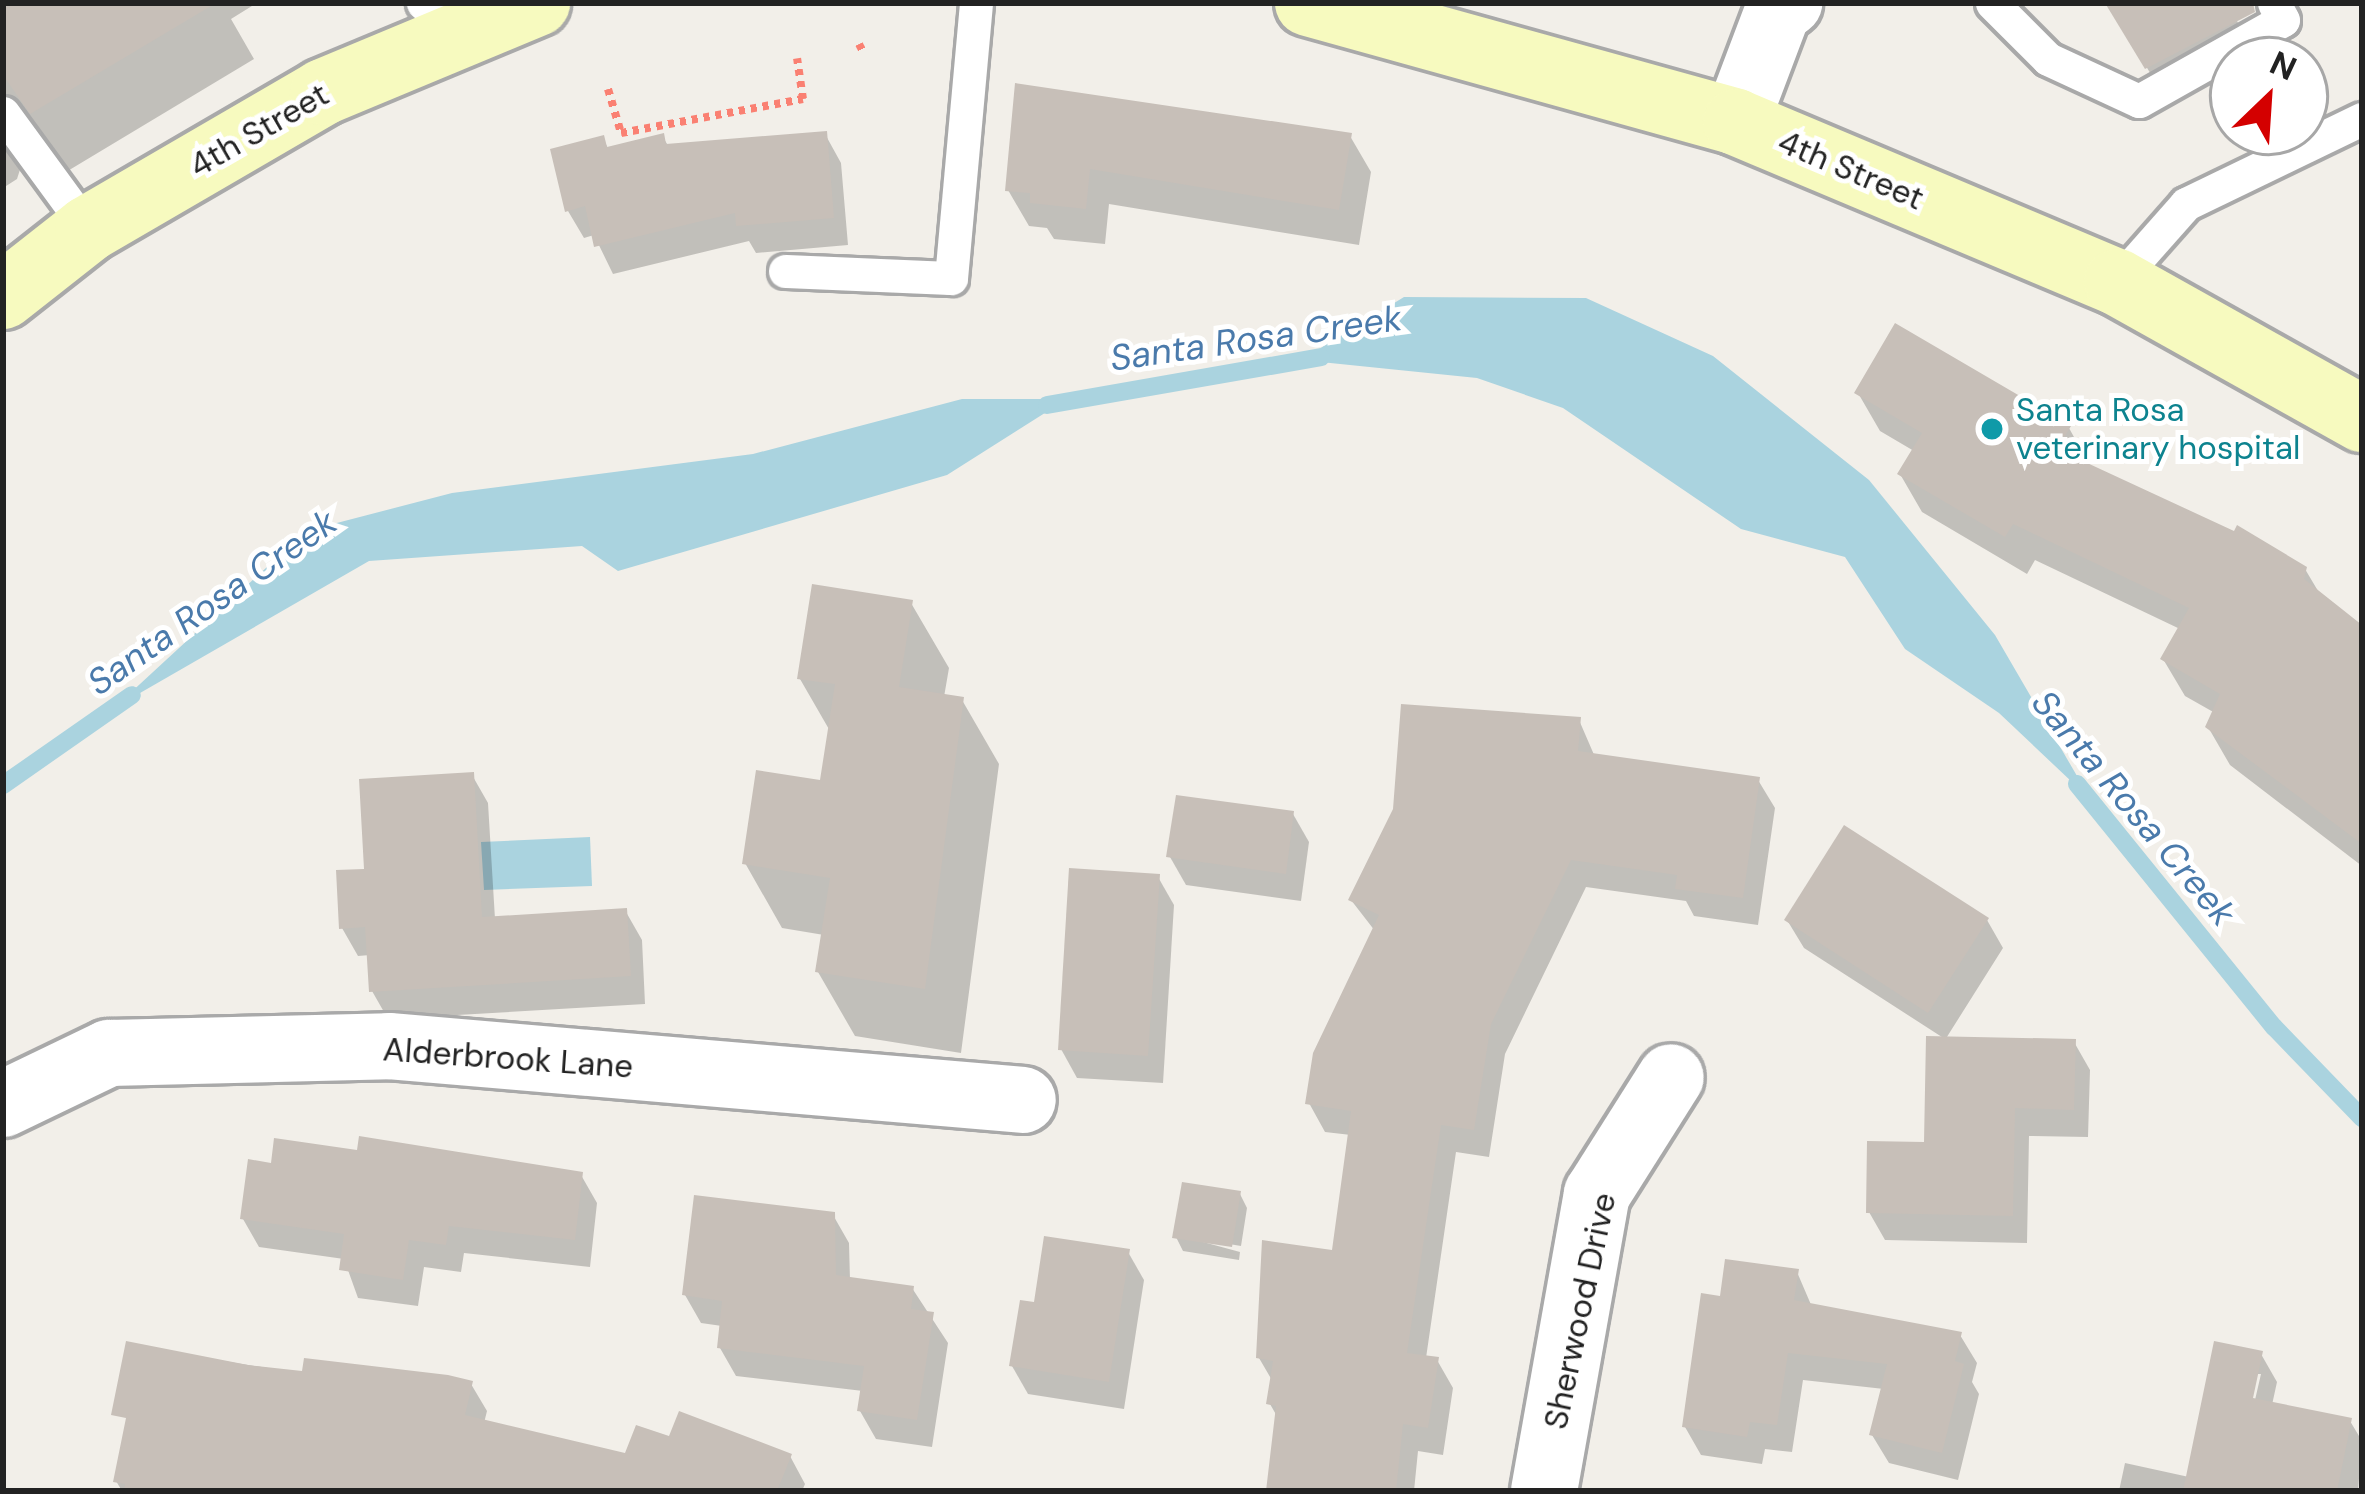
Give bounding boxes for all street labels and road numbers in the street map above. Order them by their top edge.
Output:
street label: 4th Street [182,74,336,186]
street label: 4th Street [1772,122,1930,218]
street label: Alderbrook Lane [382,1030,634,1086]
street label: Sherwood Drive [1536,1189,1624,1433]

